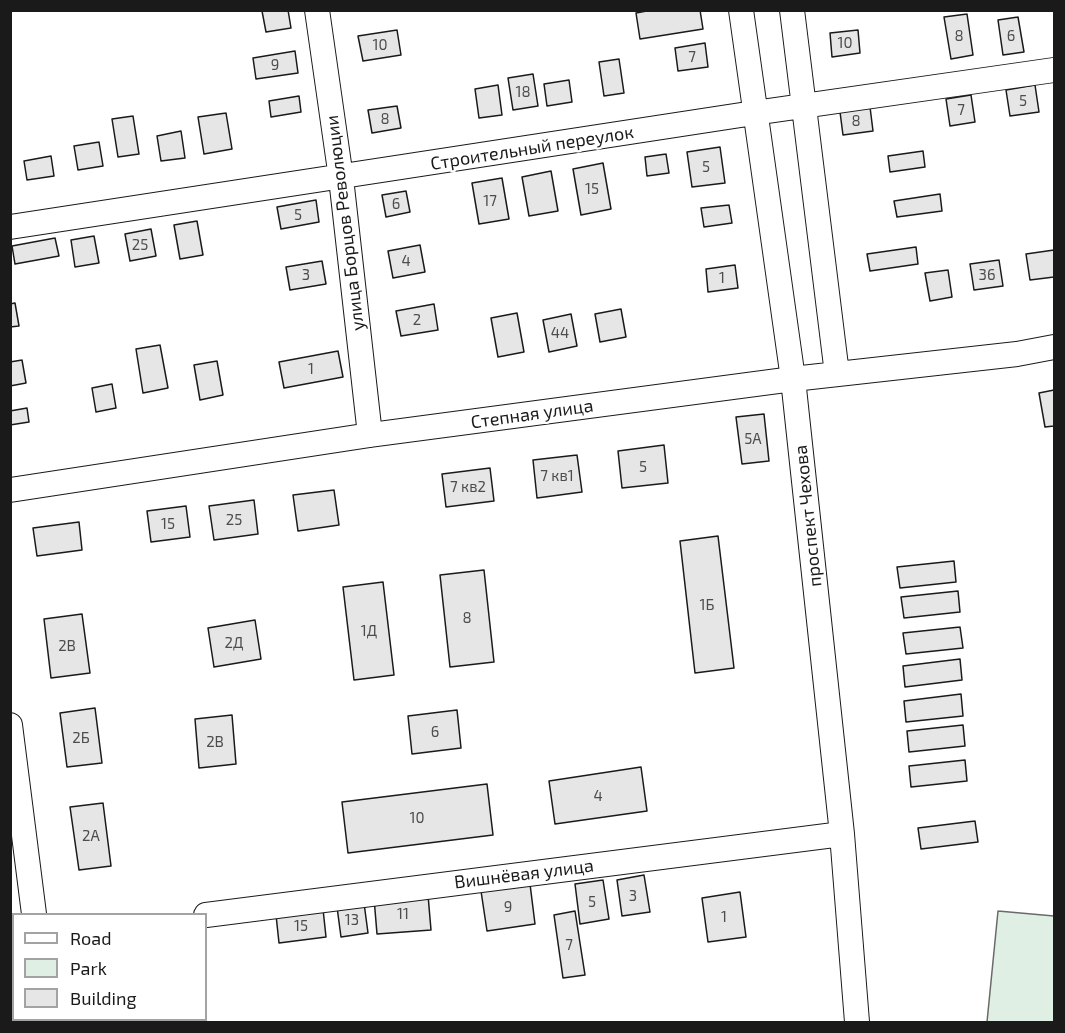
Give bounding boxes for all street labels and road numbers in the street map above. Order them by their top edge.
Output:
street label: улица Борцов Революции [321,114,369,332]
street label: Строительный переулок [429,121,635,175]
street label: Степная улица [469,395,595,433]
street label: проспект Чехова [790,444,826,588]
street label: Вишнёвая улица [453,855,595,893]

